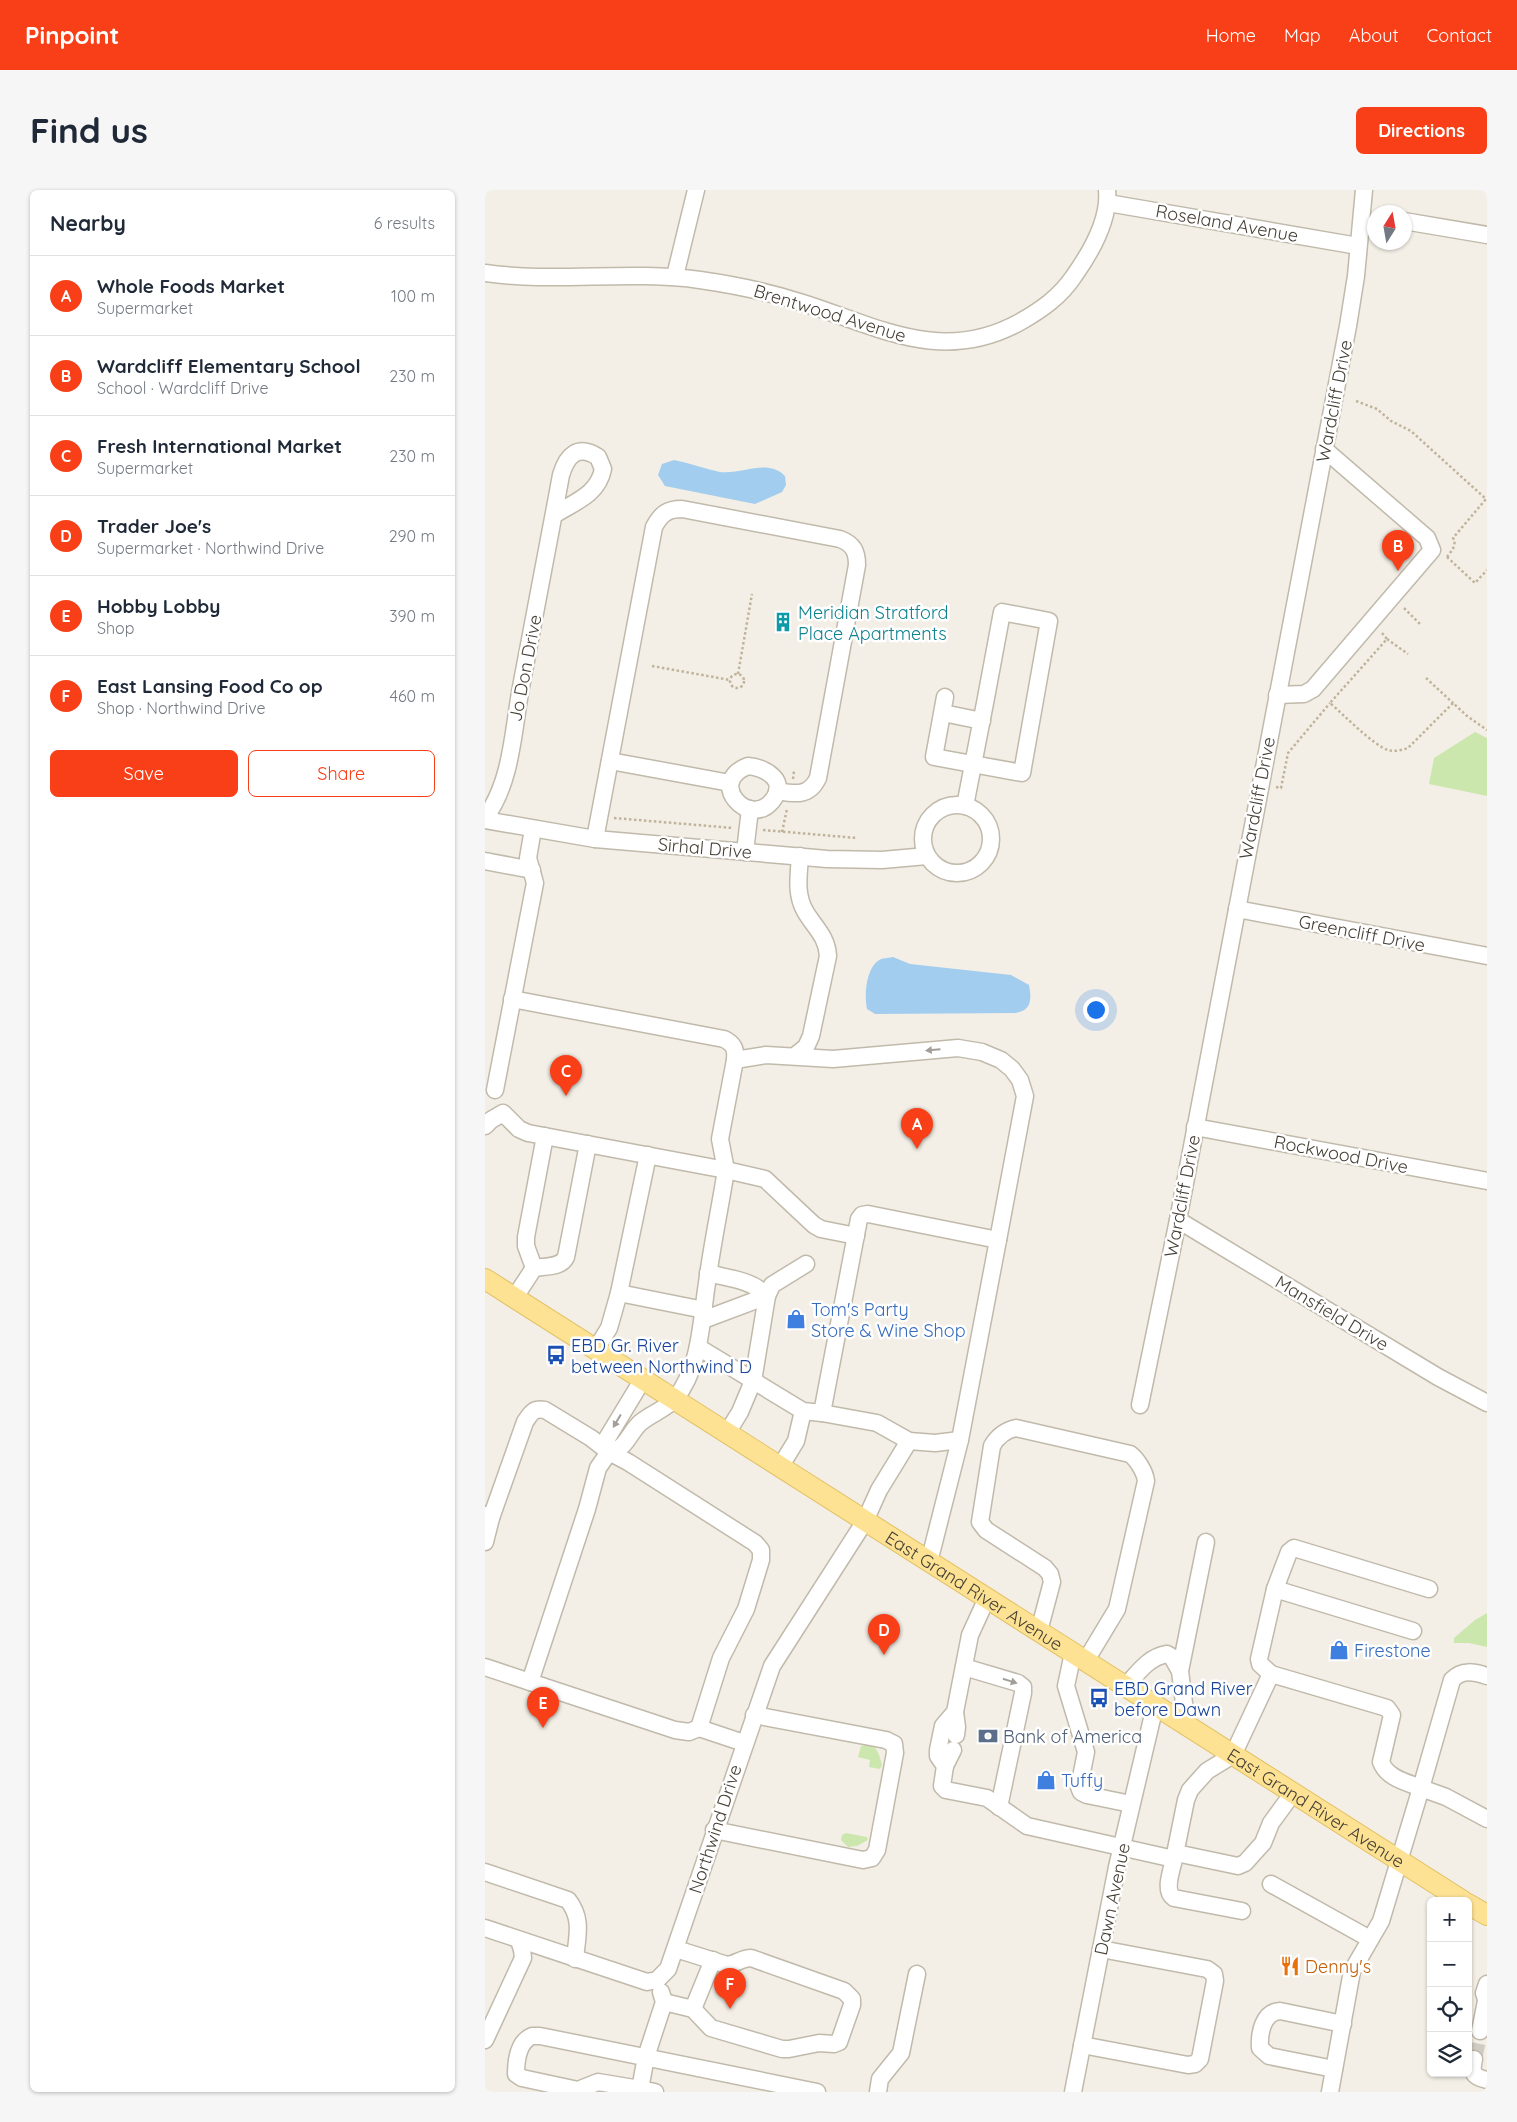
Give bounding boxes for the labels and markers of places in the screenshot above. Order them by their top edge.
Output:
pin: B [1382,530,1414,571]
place label: Meridian Stratford Place Apartments [798,601,948,645]
building icon: Meridian Stratford Place Apartments [772,611,794,633]
pin: C [550,1055,582,1096]
pin: A [901,1108,933,1149]
place label: Tom's Party Store & Wine Shop [811,1298,966,1342]
shop icon: Tom's Party Store & Wine Shop [785,1308,807,1330]
place label: EBD Gr. River between Northwind D [571,1334,752,1378]
bus stop icon: EBD Gr. River between Northwind D [545,1344,567,1366]
pin: D [868,1614,900,1655]
shop icon: Firestone [1328,1639,1350,1661]
place label: Firestone [1354,1639,1431,1662]
place label: EBD Grand River before Dawn [1114,1677,1253,1721]
pin: E [527,1687,559,1728]
bus stop icon: EBD Grand River before Dawn [1088,1687,1110,1709]
bank icon: Bank of America [977,1725,999,1747]
place label: Bank of America [1003,1725,1142,1748]
shop icon: Tuffy [1035,1769,1057,1791]
place label: Tuffy [1061,1769,1103,1792]
restaurant icon: Denny's [1279,1955,1301,1977]
place label: Denny's [1305,1955,1371,1978]
pin: F [714,1968,746,2009]

